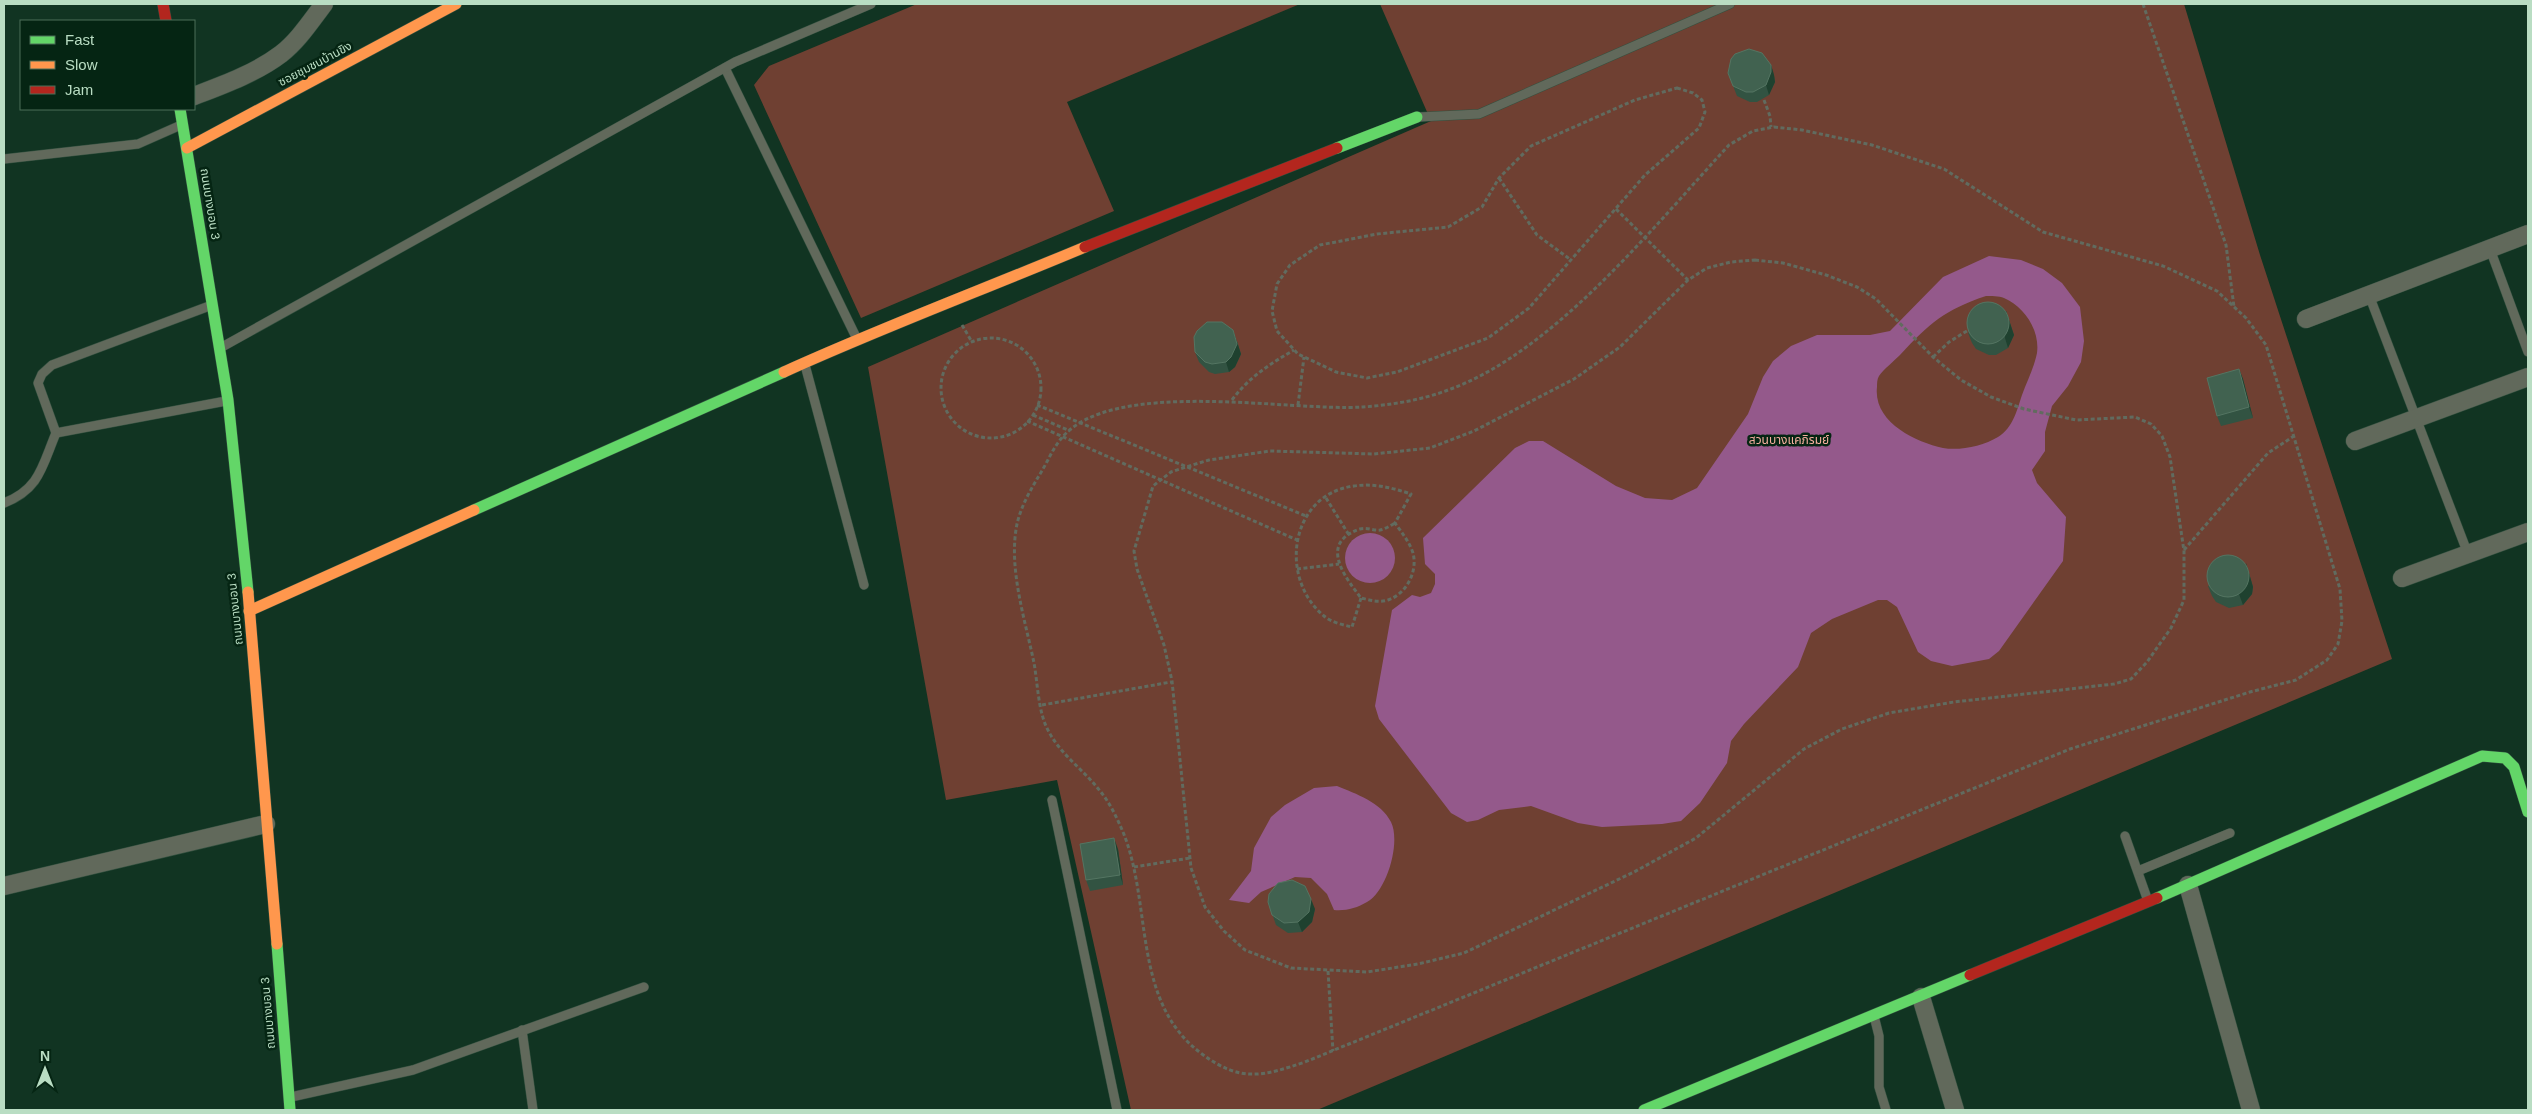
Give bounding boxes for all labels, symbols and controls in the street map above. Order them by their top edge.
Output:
legend [20,20,195,110]
text: Fast [65,31,95,48]
street label: ซอยชุมชนบ้านขิง [276,39,354,89]
text: Slow [65,56,98,73]
text: Jam [65,81,93,98]
street label: ถนนบางบอน 3 [197,167,223,241]
park label: สวนบางแคภิรมย์ [1749,433,1829,447]
street label: ถนนบางบอน 3 [224,572,246,646]
street label: ถนนบางบอน 3 [258,976,278,1049]
north arrow [20,1044,70,1094]
text: N [40,1048,50,1064]

